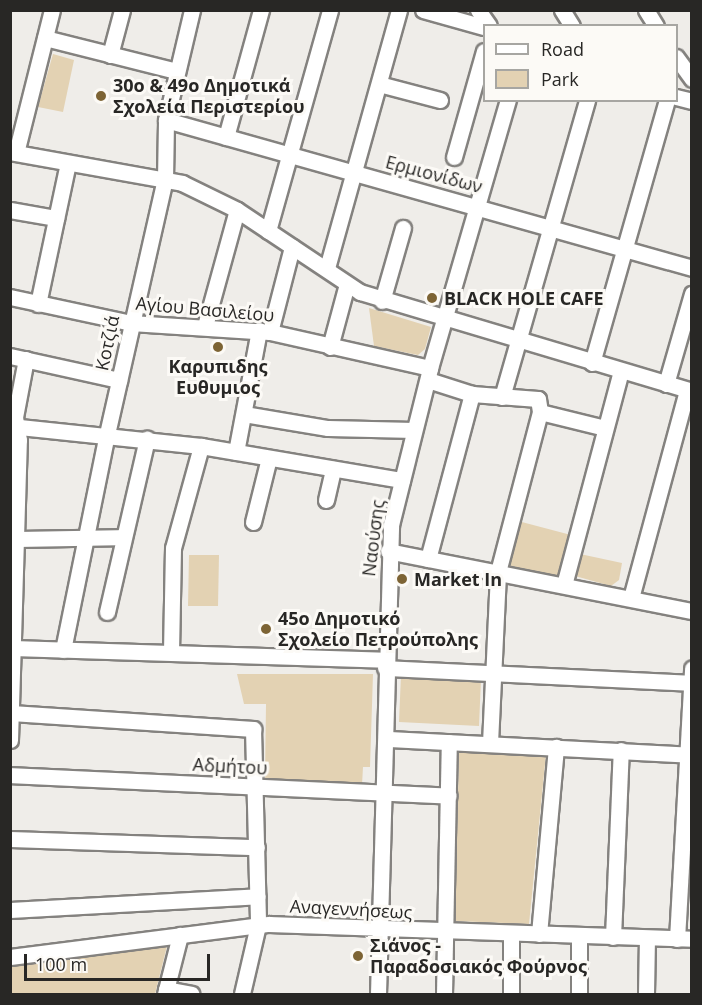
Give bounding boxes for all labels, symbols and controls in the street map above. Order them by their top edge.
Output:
legend [483,24,678,102]
text: Road [541,37,584,61]
text: Park [541,67,579,91]
place label: 30ο & 49ο Δημοτικά Σχολεία Περιστερίου [113,75,305,118]
marker: 30ο & 49ο Δημοτικά Σχολεία Περιστερίου [94,89,108,103]
street label: Ερμιονίδων [383,151,485,197]
place label: BLACK HOLE CAFE [444,287,604,309]
marker: BLACK HOLE CAFE [425,291,439,305]
street label: Αγίου Βασιλείου [135,292,275,326]
street label: Κοτζιά [91,313,123,373]
marker: Καρυπιδης Ευθυμιος [211,340,225,354]
place label: Καρυπιδης Ευθυμιος [169,356,267,398]
street label: Ναούσης [358,498,388,578]
place label: Market In [414,568,502,590]
marker: Market In [395,572,409,586]
place label: 45ο Δημοτικό Σχολείο Πετρούπολης [278,608,478,650]
marker: 45ο Δημοτικό Σχολείο Πετρούπολης [259,622,273,636]
street label: Αδμήτου [192,753,268,779]
street label: Αναγεννήσεως [289,895,413,923]
place label: Σιάνος - Παραδοσιακός Φούρνος [370,935,587,978]
scale bar [27,942,213,980]
marker: Σιάνος - Παραδοσιακός Φούρνος [351,949,365,963]
text: 100 m [35,952,87,976]

